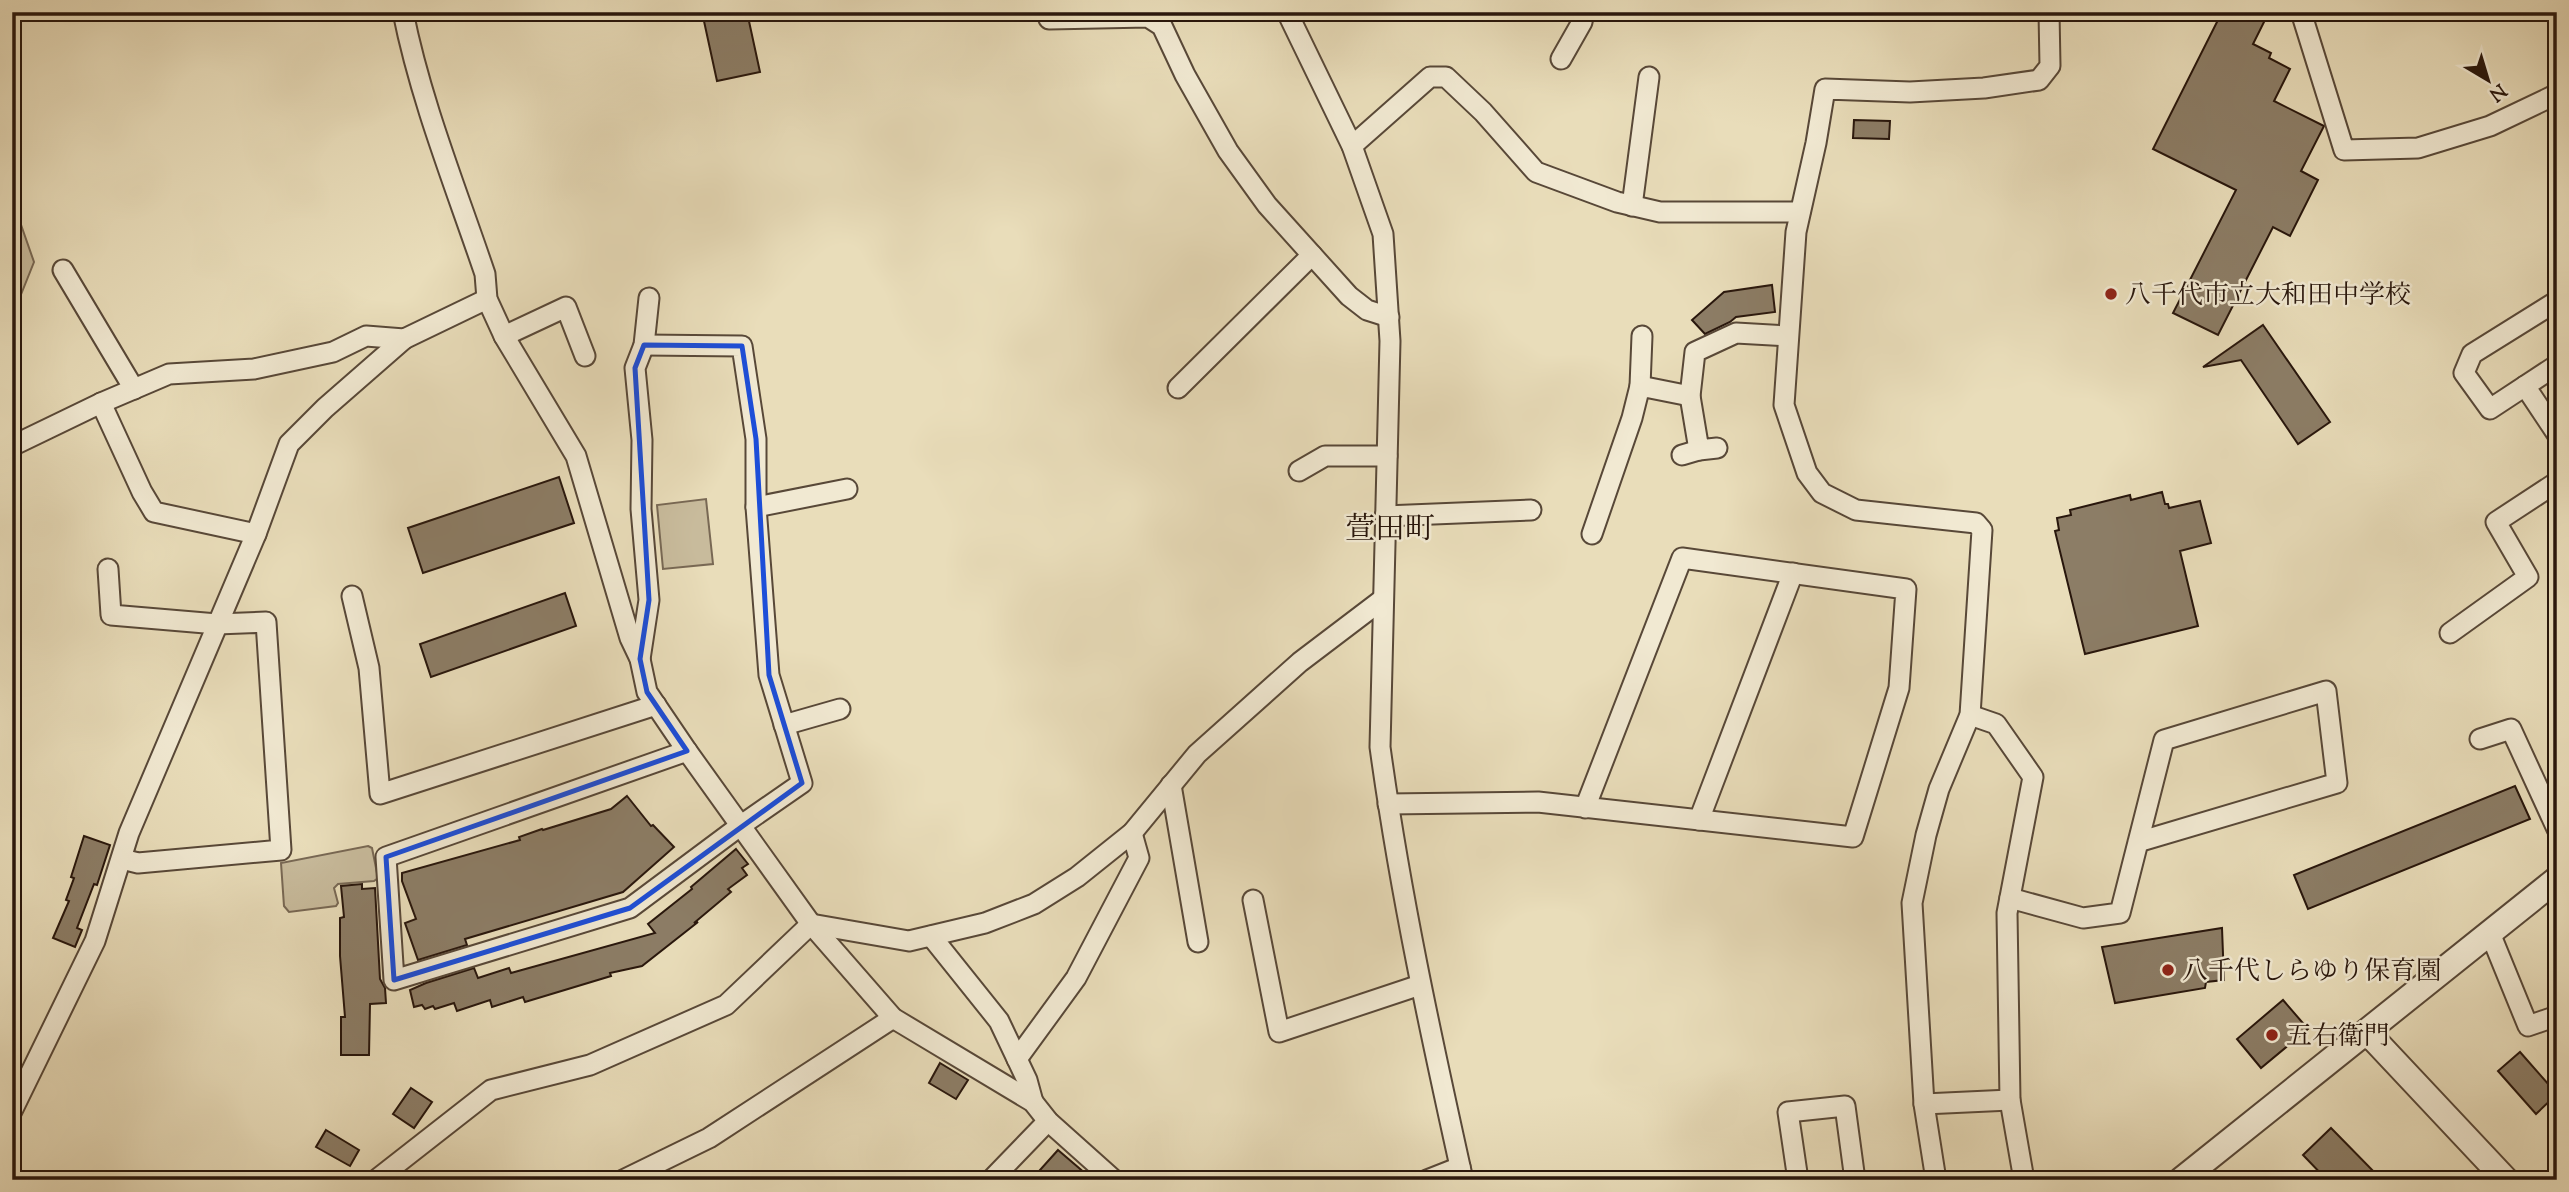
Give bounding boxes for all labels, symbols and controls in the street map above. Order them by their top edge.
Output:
north arrow [2454,46,2524,116]
text: N [2483,76,2511,107]
place label: 八千代市立大和田中学校 [2125,278,2411,315]
marker: 八千代市立大和田中学校 [2103,286,2119,302]
district label: 萱田町 [1345,509,1435,552]
place label: 八千代しらゆり保育園 [2182,954,2442,991]
marker: 八千代しらゆり保育園 [2160,962,2176,978]
place label: 五右衛門 [2286,1019,2390,1056]
marker: 五右衛門 [2264,1027,2280,1043]

